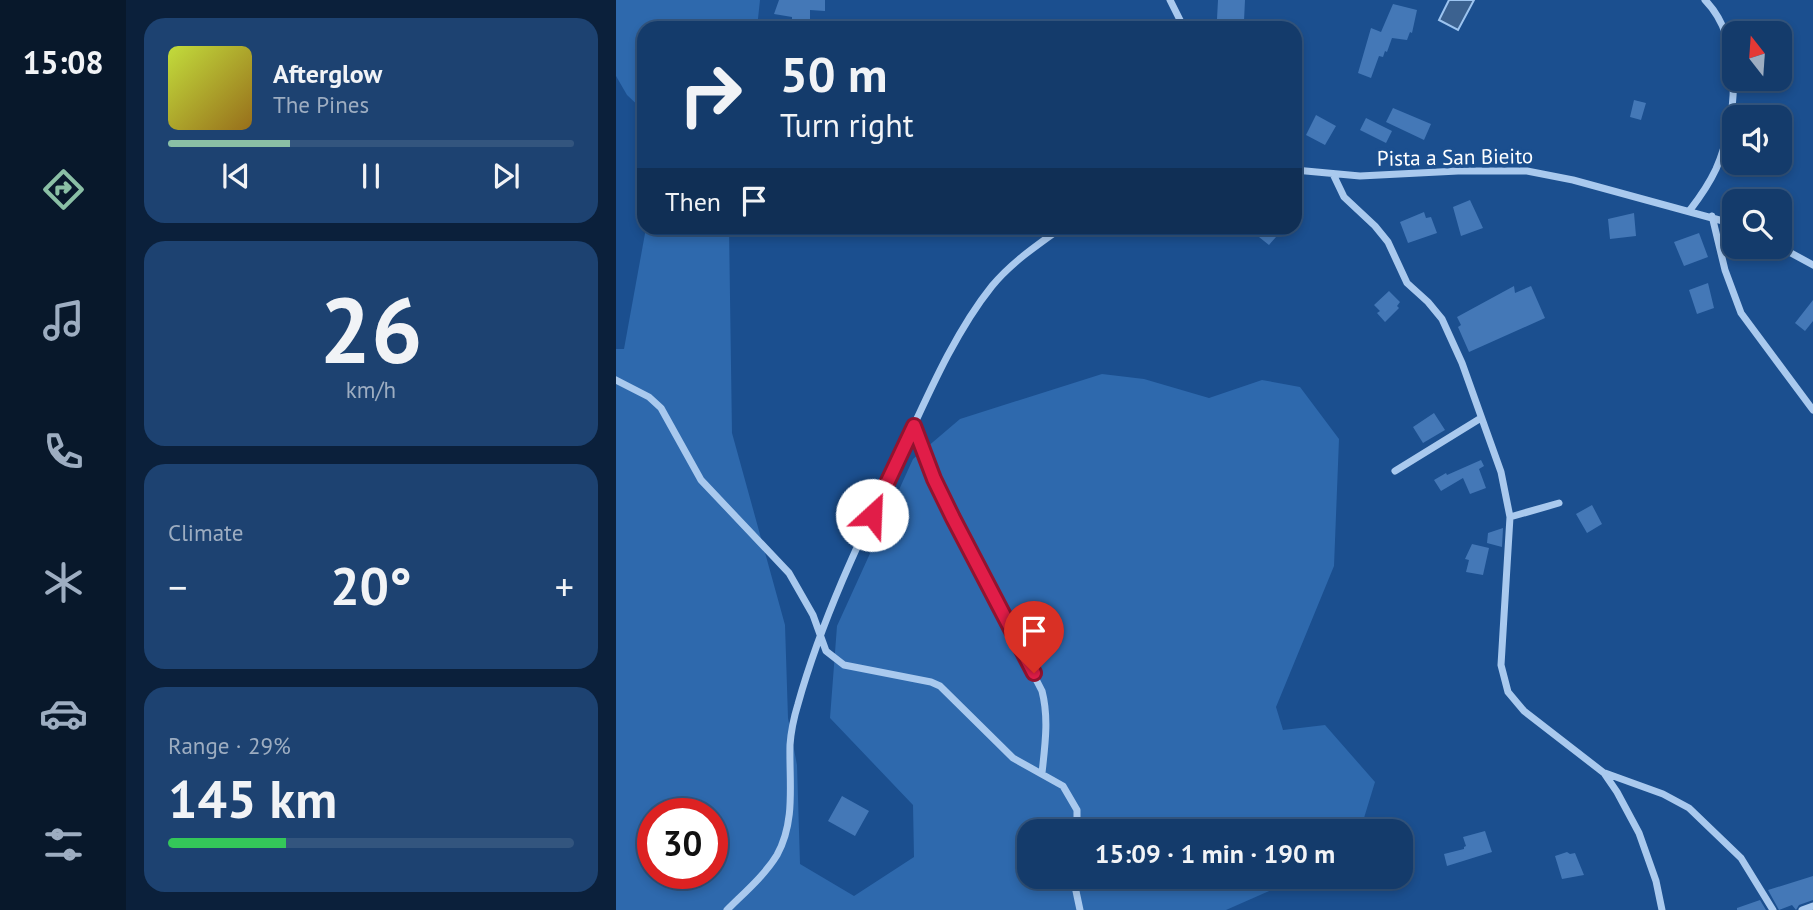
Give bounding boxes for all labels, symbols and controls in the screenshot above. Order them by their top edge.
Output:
north arrow [1722,21,1792,91]
map controls [1722,21,1792,259]
text: 15:08 [22,41,104,83]
text: 50 m [780,42,887,106]
icon: right [665,49,756,140]
text: Afterglow [273,57,382,90]
text: The Pines [273,90,369,119]
text: Turn right [780,104,914,146]
button: sound [1722,105,1792,175]
street label: Pista a San Bieito [1377,142,1533,172]
icon: previous [217,157,255,195]
icon: pause [352,157,390,195]
icon: next [487,157,525,195]
icon: directions [39,165,88,214]
icon: arrive [735,182,773,220]
text: Then [665,185,721,218]
button: search [1722,189,1792,259]
text: 26 [319,270,423,388]
icon: music [39,296,88,345]
text: km/h [346,375,396,404]
icon: phone [39,427,88,476]
position arrow [835,478,909,552]
text: Climate [168,518,243,547]
text: 20° [330,552,412,619]
icon: climate [39,558,88,607]
text: − [168,562,187,611]
text: + [555,562,574,611]
pin [1004,601,1064,673]
icon: arrive [1015,612,1053,650]
icon: car [39,689,88,738]
text: Range · 29% [168,731,291,760]
text: 145 km [168,765,337,832]
speed limit sign: 30 [637,798,728,889]
icon: filters [39,820,88,869]
text: 15:09 · 1 min · 190 m [1095,837,1335,870]

